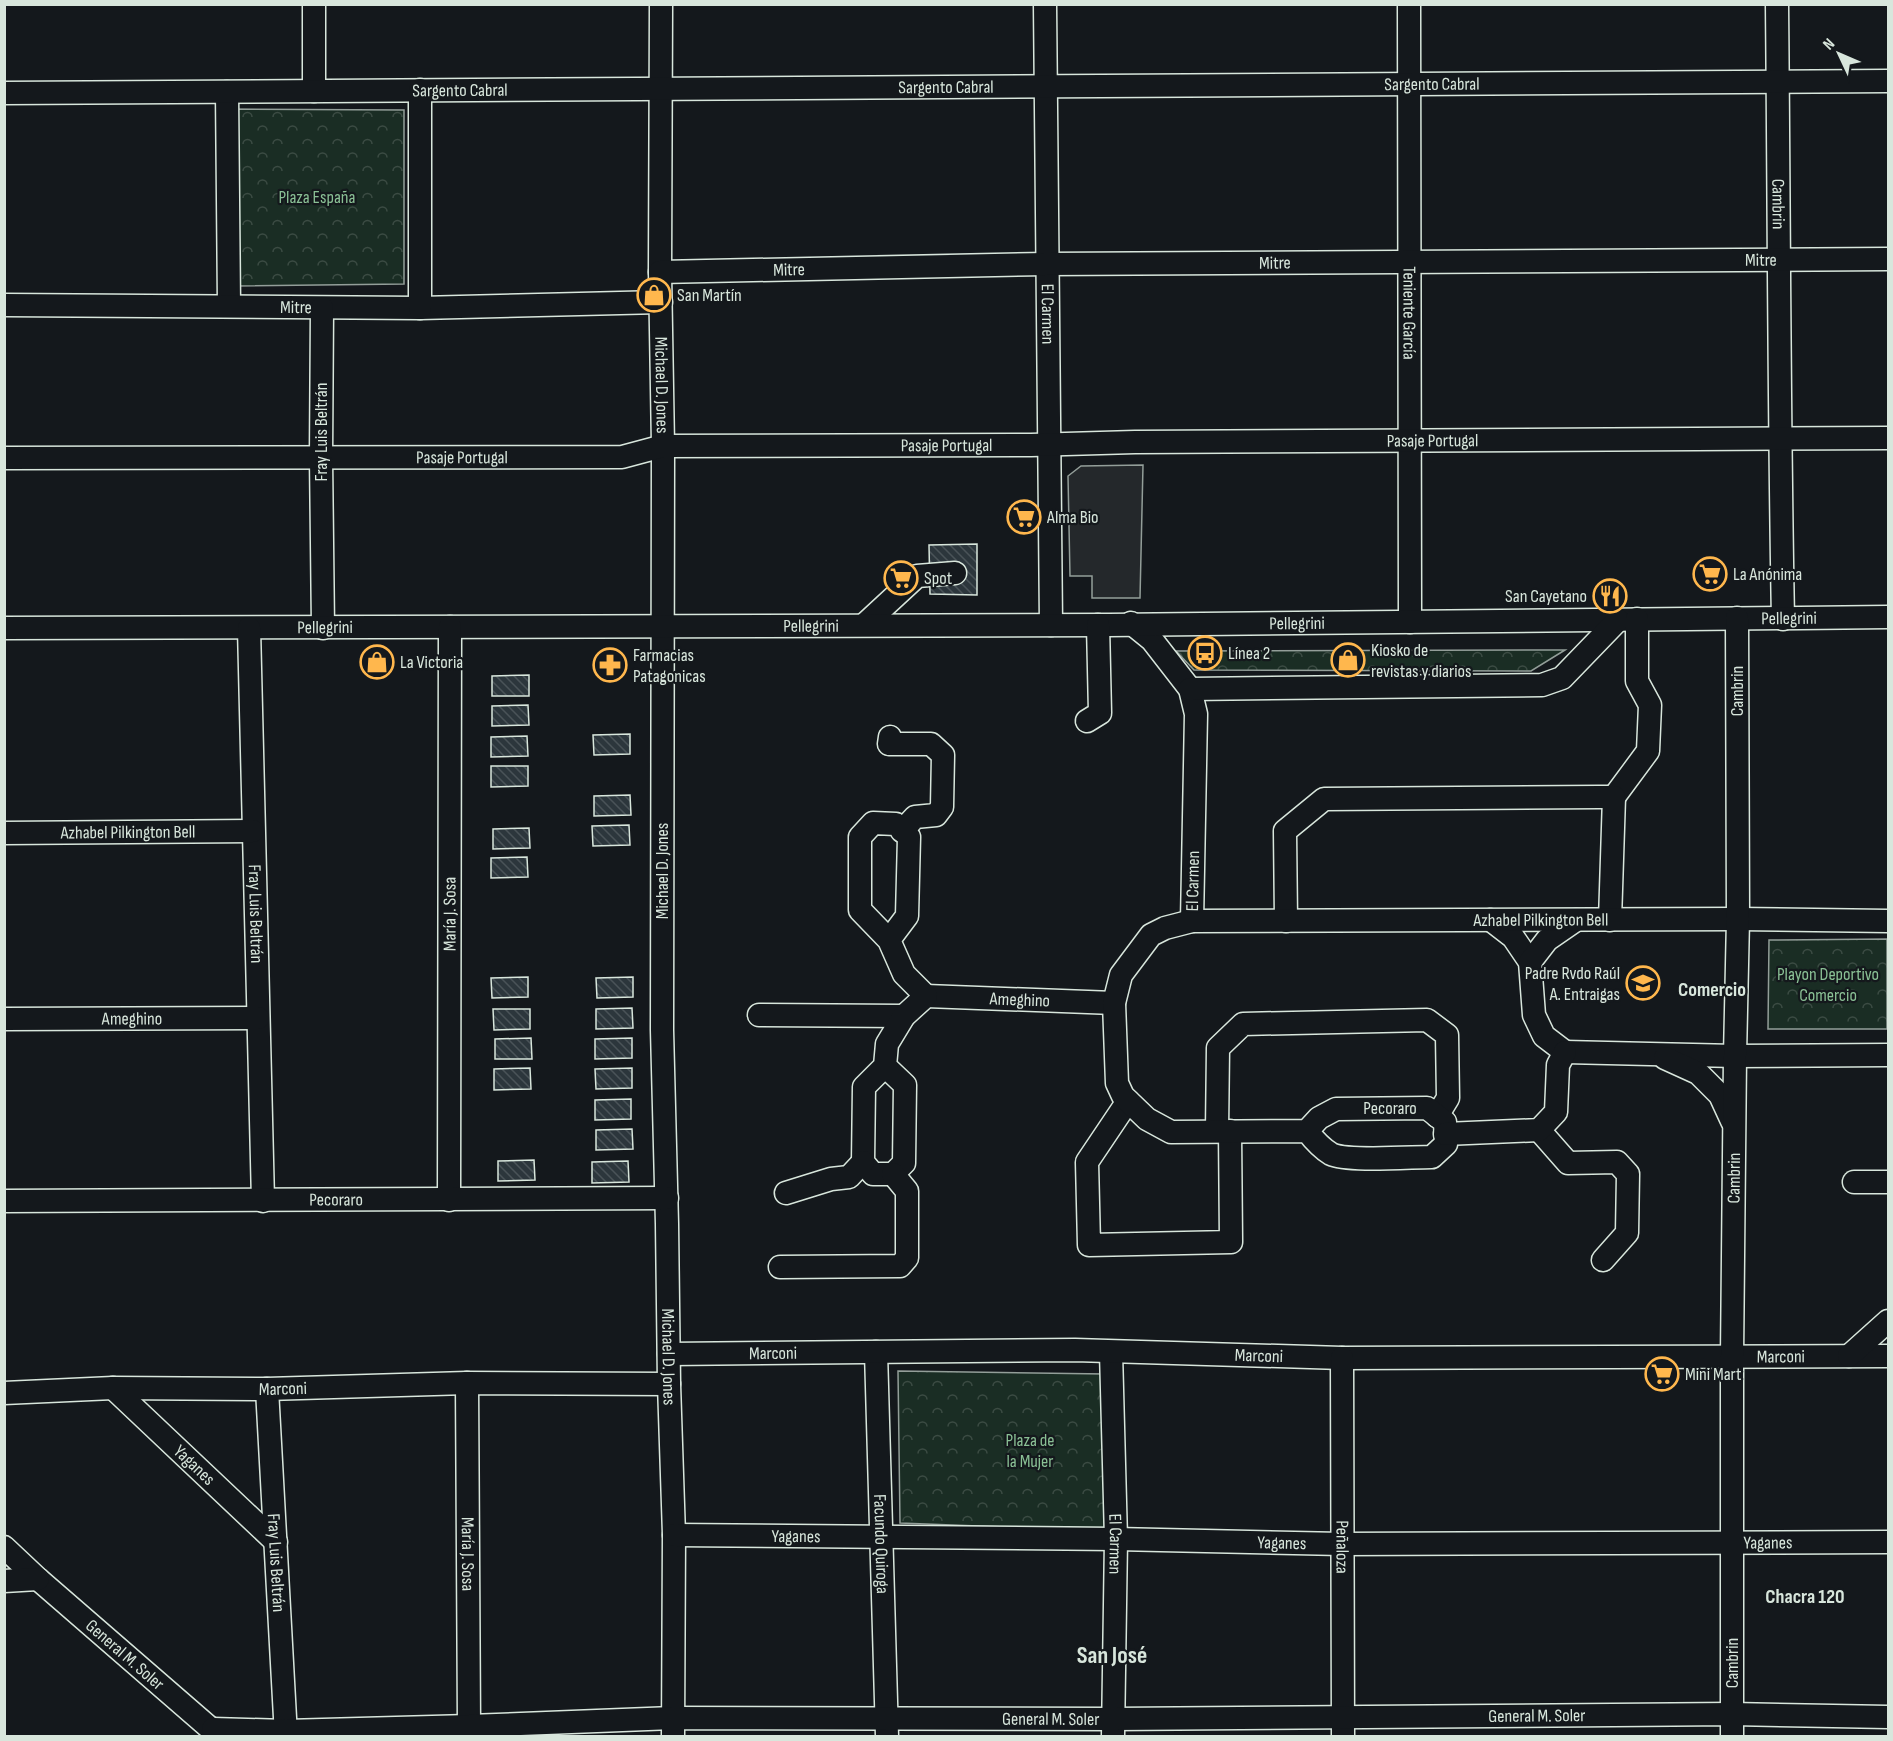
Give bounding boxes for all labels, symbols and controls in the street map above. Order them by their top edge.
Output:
north arrow [1809,24,1869,84]
text: N [1819,35,1839,54]
street label: Sargento Cabral [1384,73,1480,95]
street label: Sargento Cabral [898,76,994,98]
street label: Sargento Cabral [412,79,508,101]
street label: Cambrin [1768,179,1789,229]
park label: Plaza España [278,187,356,208]
street label: Mitre [1745,249,1777,270]
street label: Mitre [1259,252,1291,273]
street label: Mitre [773,259,805,280]
street label: Teniente García [1399,266,1420,360]
shop icon: San Martín [636,277,672,313]
street label: El Carmen [1037,284,1059,344]
place label: San Martín [677,285,742,306]
street label: Mitre [280,296,312,318]
street label: Michael D. Jones [651,336,673,434]
street label: Fray Luis Beltrán [311,383,332,481]
street label: Pasaje Portugal [1387,430,1478,451]
street label: Pasaje Portugal [901,435,992,456]
street label: Pasaje Portugal [416,447,508,468]
supermarket icon: Alma Bio [1006,499,1042,535]
place label: Alma Bio [1046,507,1098,528]
supermarket icon: La Anónima [1692,556,1728,592]
supermarket icon: Spot [883,560,919,596]
place label: La Anónima [1733,564,1802,585]
place label: Spot [924,568,953,589]
restaurant icon: San Cayetano [1592,578,1628,614]
place label: San Cayetano [1505,586,1587,607]
street label: Pellegrini [1761,607,1817,629]
street label: Pellegrini [1269,612,1325,634]
street label: Pellegrini [783,615,839,636]
street label: Pellegrini [297,617,353,638]
bus stop icon: Línea 2 [1187,635,1223,671]
place label: Kiosko de revistas y diarios [1371,640,1471,682]
shop icon: Kiosko de revistas y diarios [1330,642,1366,678]
place label: Línea 2 [1228,643,1270,664]
shop icon: La Victoria [359,644,395,680]
place label: Farmacias Patagonicas [633,645,706,687]
pharmacy icon: Farmacias Patagonicas [592,647,628,683]
place label: La Victoria [400,652,463,673]
street label: Cambrin [1727,666,1748,716]
street label: Azhabel Pilkington Bell [60,821,195,843]
street label: Michael D. Jones [652,823,673,919]
street label: El Carmen [1182,850,1204,912]
street label: Fray Luis Beltrán [244,864,268,964]
street label: María J. Sosa [439,877,460,951]
street label: Azhabel Pilkington Bell [1472,909,1608,930]
place label: Padre Rvdo Raúl A. Entraigas [1525,963,1620,1005]
park label: Playon Deportivo Comercio [1777,964,1879,1006]
school or university icon: Padre Rvdo Raúl A. Entraigas [1625,965,1661,1001]
district label: Comercio [1678,978,1746,1002]
street label: Ameghino [988,988,1050,1011]
street label: Ameghino [101,1008,162,1029]
street label: Pecoraro [1363,1098,1417,1119]
street label: Cambrin [1723,1153,1745,1203]
street label: Pecoraro [309,1189,363,1210]
street label: Michael D. Jones [658,1308,680,1406]
street label: Marconi [749,1342,797,1364]
street label: Marconi [1234,1344,1283,1367]
street label: Marconi [1757,1346,1805,1367]
supermarket icon: Mini Mart [1644,1356,1680,1392]
place label: Mini Mart [1685,1364,1742,1385]
street label: Marconi [259,1377,307,1400]
park label: Plaza de la Mujer [1006,1430,1054,1472]
street label: Yaganes [169,1440,219,1489]
street label: Facundo Quiroga [870,1494,893,1594]
street label: Fray Luis Beltrán [263,1513,290,1613]
street label: El Carmen [1105,1513,1127,1574]
street label: María J. Sosa [457,1517,479,1591]
street label: Peñaloza [1332,1520,1353,1574]
street label: Yaganes [771,1525,821,1547]
street label: Yaganes [1257,1532,1307,1554]
street label: Yaganes [1743,1532,1792,1553]
district label: Chacra 120 [1765,1585,1845,1609]
street label: General M. Soler [81,1615,169,1694]
street label: Cambrin [1722,1638,1743,1688]
district label: San José [1077,1641,1147,1670]
street label: General M. Soler [1488,1705,1585,1726]
street label: General M. Soler [1002,1708,1099,1729]

